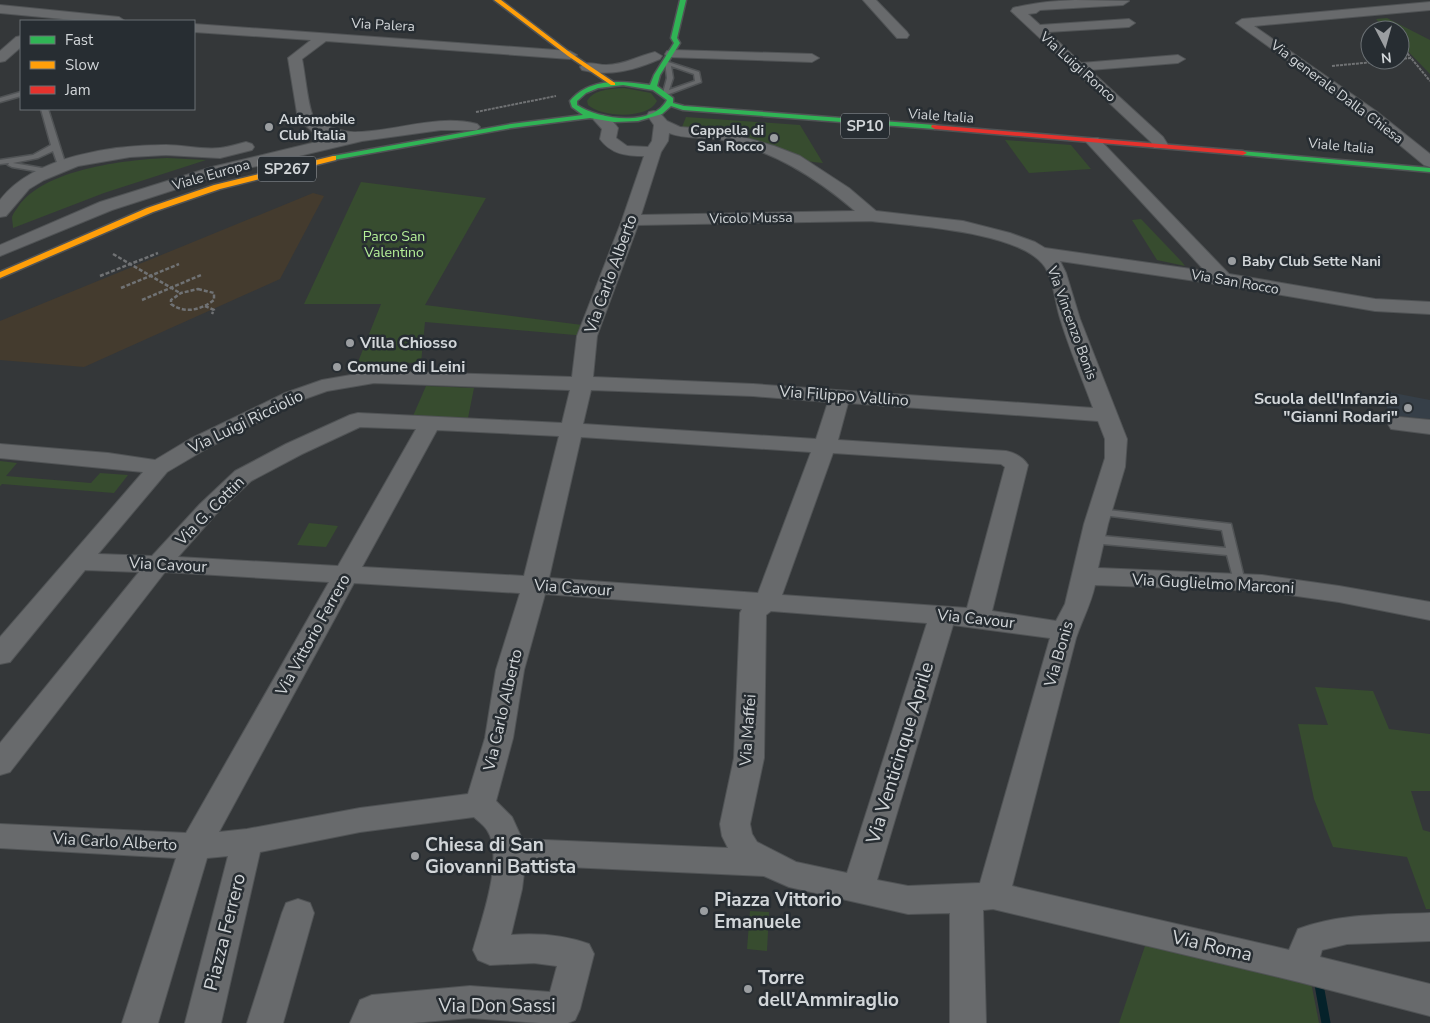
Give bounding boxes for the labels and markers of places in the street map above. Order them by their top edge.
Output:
place label: Automobile Club Italia [279,110,356,145]
marker: Automobile Club Italia [263,121,275,133]
place label: Cappella di San Rocco [690,121,764,156]
marker: Cappella di San Rocco [768,132,780,144]
place label: Baby Club Sette Nani [1242,252,1381,271]
marker: Baby Club Sette Nani [1226,255,1238,267]
place label: Villa Chiosso [359,332,457,354]
marker: Villa Chiosso [344,337,356,349]
place label: Comune di Leini [347,356,465,378]
marker: Comune di Leini [331,361,343,373]
place label: Scuola dell'Infanzia "Gianni Rodari" [1254,388,1398,428]
marker: Scuola dell'Infanzia "Gianni Rodari" [1402,402,1414,414]
place label: Chiesa di San Giovanni Battista [425,832,576,880]
marker: Chiesa di San Giovanni Battista [409,850,421,862]
place label: Piazza Vittorio Emanuele [714,887,842,935]
marker: Piazza Vittorio Emanuele [698,905,710,917]
place label: Torre dell'Ammiraglio [758,965,899,1013]
marker: Torre dell'Ammiraglio [742,983,754,995]

